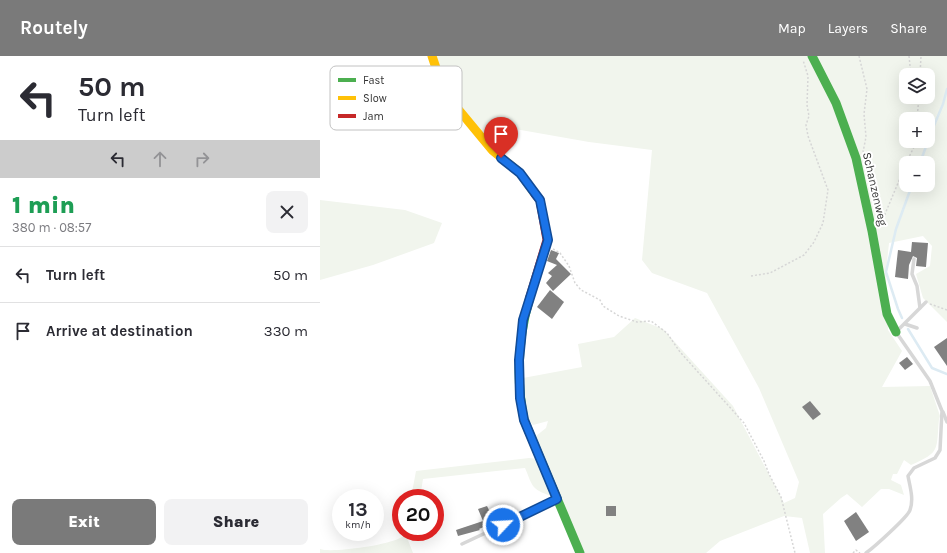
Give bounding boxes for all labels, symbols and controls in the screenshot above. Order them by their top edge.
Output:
text: Routely [20,17,88,39]
text: Map [778,20,806,37]
text: Layers [828,20,868,37]
text: Share [890,20,927,37]
legend [330,66,462,130]
map controls [899,68,935,192]
button: layers [899,68,935,104]
text: 50 m [78,70,146,103]
icon: left [12,72,64,124]
text: Fast [363,74,384,87]
text: Slow [363,92,387,105]
text: Turn left [78,104,146,126]
text: Jam [363,110,384,123]
button: + [899,112,935,148]
pin [484,117,518,158]
icon: arrive [490,123,512,145]
icon: left [107,148,129,170]
icon: ahead [149,148,171,170]
icon: right [191,148,213,170]
street label: Schanzenweg [860,151,890,227]
button: − [899,156,935,192]
text: 1 min [12,191,75,219]
button: close [266,191,308,233]
text: 380 m · 08:57 [12,220,91,235]
icon: left [12,264,34,286]
text: Turn left [46,266,105,284]
text: 50 m [273,266,308,284]
icon: arrive [12,320,34,342]
text: Arrive at destination [46,322,193,340]
text: 330 m [264,322,308,340]
speed limit sign: 20 [392,489,444,541]
text: 13 [348,498,368,521]
button: Exit [12,499,156,545]
button: Share [164,499,308,545]
position arrow [482,504,524,546]
text: km/h [345,519,371,531]

